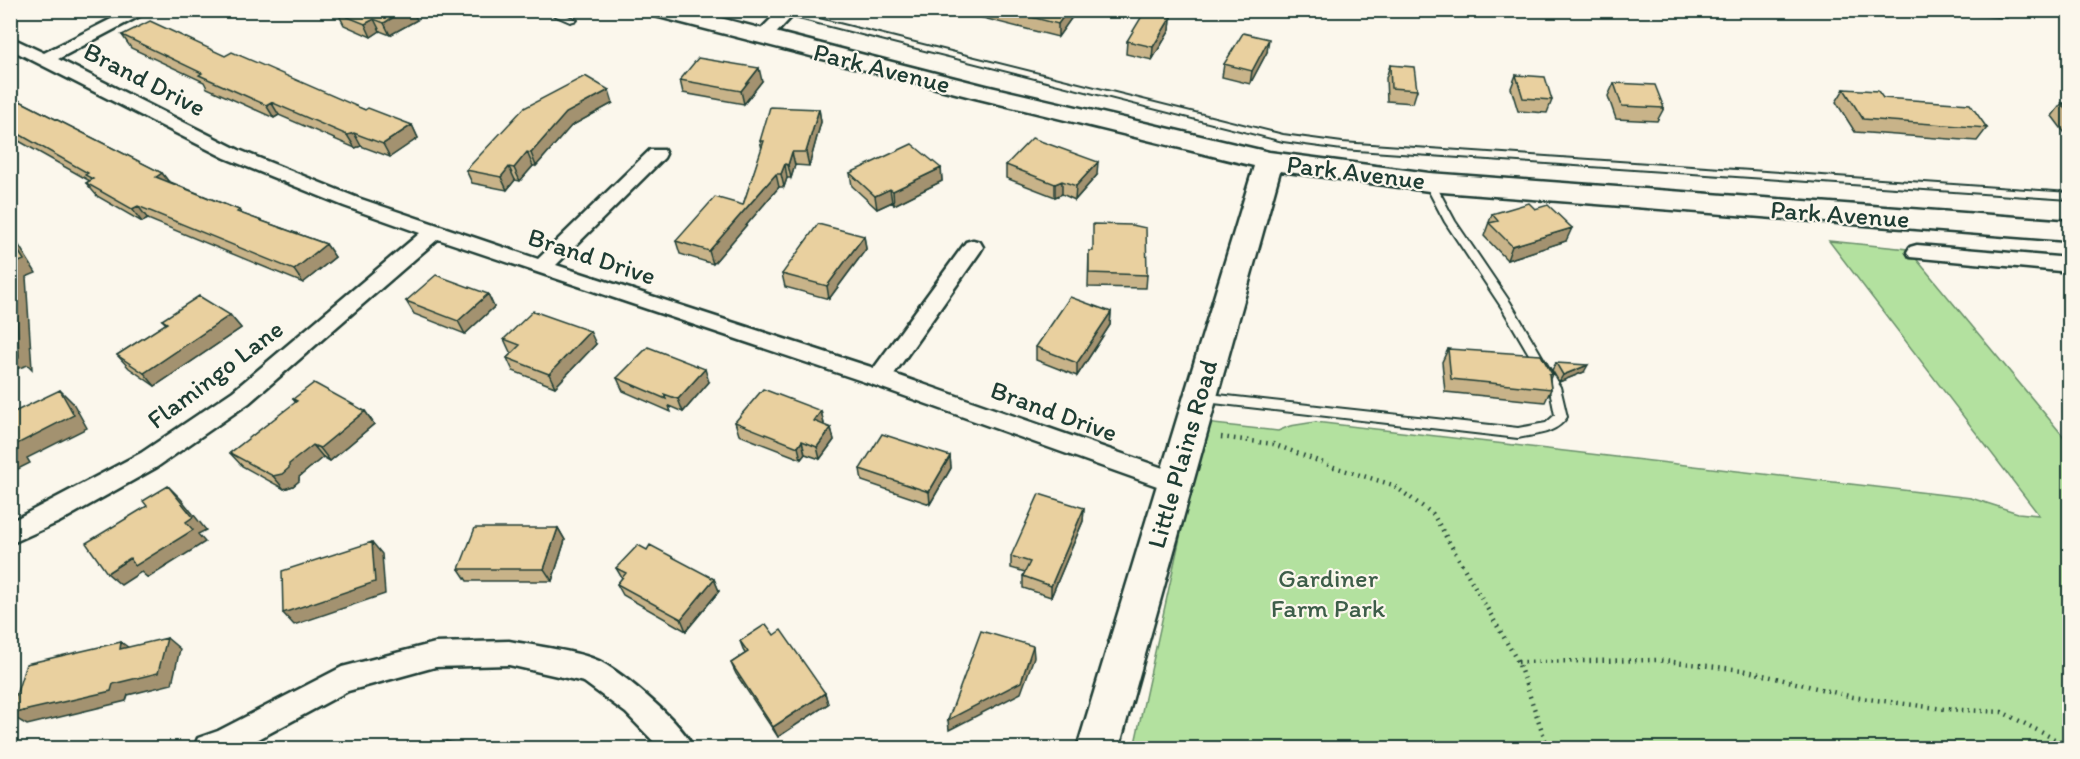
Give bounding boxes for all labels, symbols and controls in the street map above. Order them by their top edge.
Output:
street label: Brand Drive [79,35,211,123]
street label: Park Avenue [810,36,954,100]
street label: Park Avenue [1285,148,1427,196]
street label: Park Avenue [1769,193,1911,235]
street label: Brand Drive [524,220,660,292]
street label: Flamingo Lane [141,313,289,435]
street label: Little Plains Road [1140,356,1224,552]
street label: Brand Drive [986,373,1122,449]
park label: Gardiner Farm Park [1271,562,1386,624]

